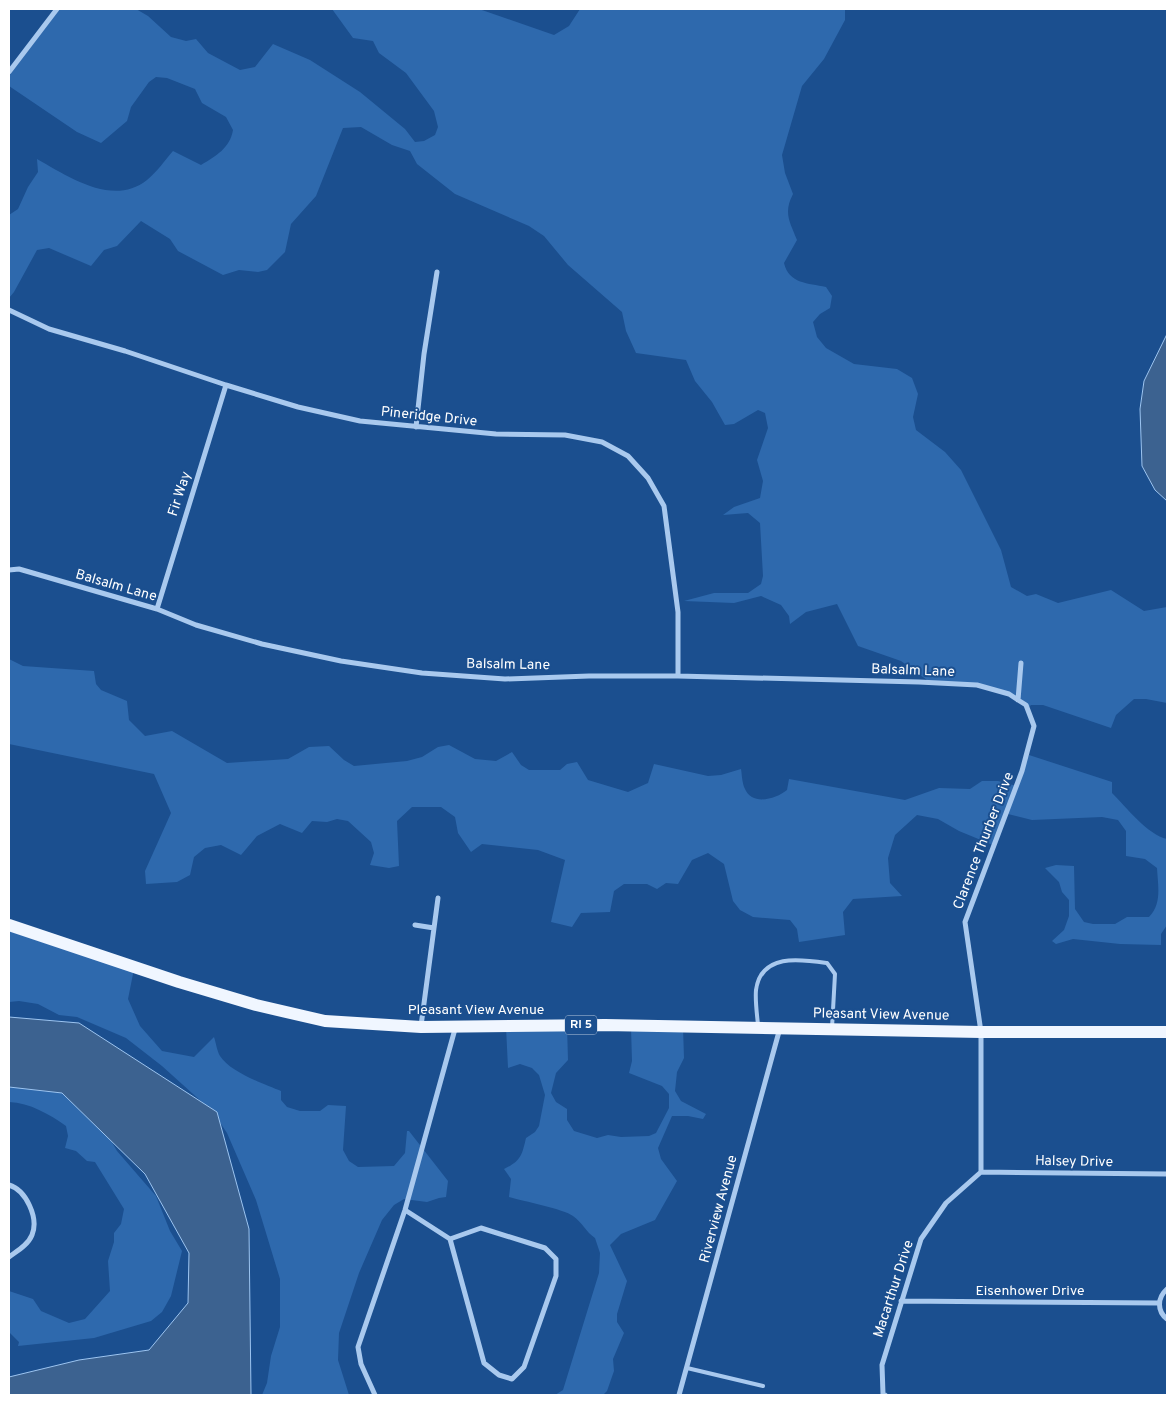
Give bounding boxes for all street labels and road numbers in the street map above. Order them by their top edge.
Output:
street label: Pineridge Drive [380,403,478,431]
street label: Fir Way [165,469,195,519]
street label: Balsalm Lane [73,566,159,606]
street label: Balsalm Lane [466,656,550,674]
street label: Balsalm Lane [871,661,955,681]
street label: Clarence Thurber Drive [950,770,1018,912]
street label: Pleasant View Avenue [408,1002,544,1019]
street label: Pleasant View Avenue [813,1005,949,1025]
road number: RI 5 [565,1016,597,1034]
street label: Riverview Avenue [696,1153,742,1265]
street label: Halsey Drive [1035,1153,1113,1171]
street label: Macarthur Drive [870,1238,918,1340]
street label: Eisenhower Drive [975,1283,1085,1300]

